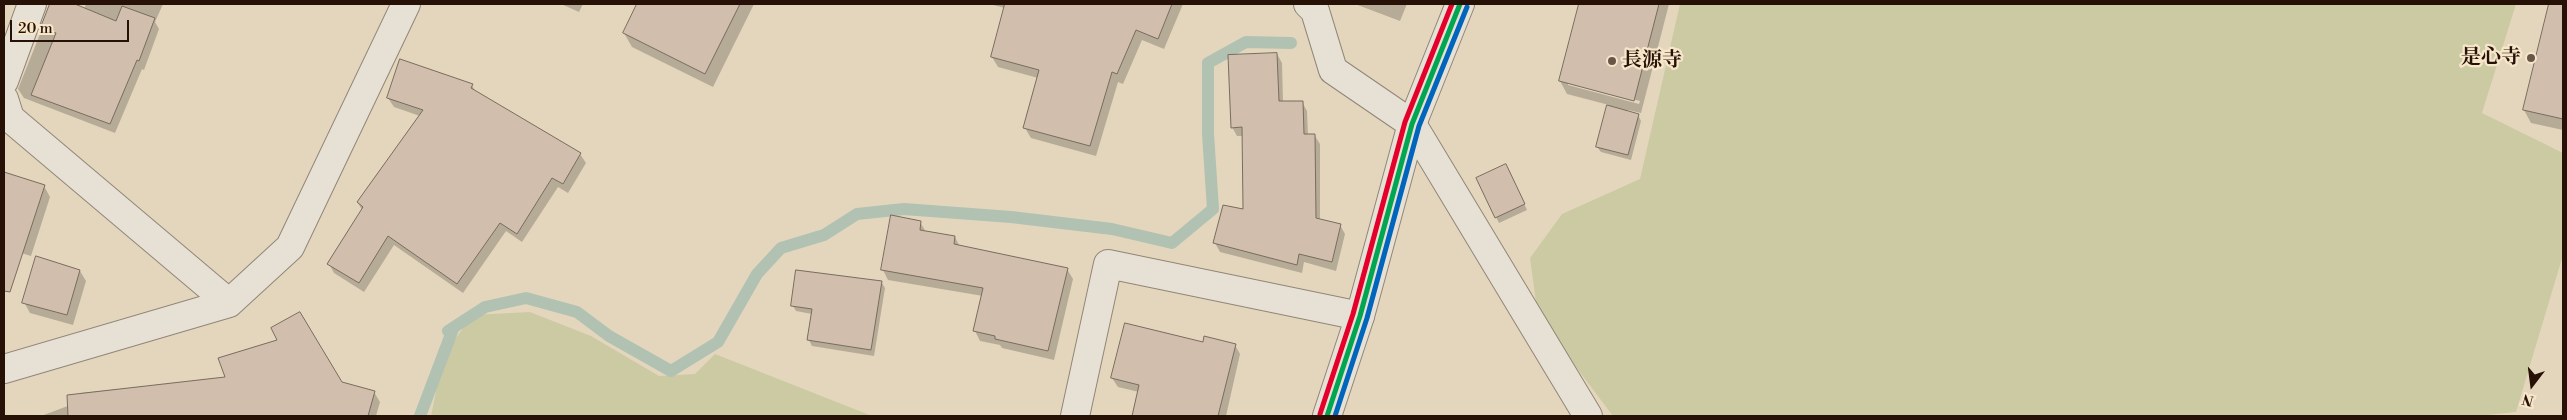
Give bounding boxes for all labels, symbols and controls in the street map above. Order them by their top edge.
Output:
scale bar [12,10,131,42]
text: 20 m [18,19,53,38]
place label: 是心寺 [2461,46,2521,70]
place label: 長源寺 [1622,49,1682,73]
marker: 是心寺 [2525,52,2537,64]
marker: 長源寺 [1606,55,1618,67]
north arrow [2507,360,2557,410]
text: N [2520,389,2536,410]

